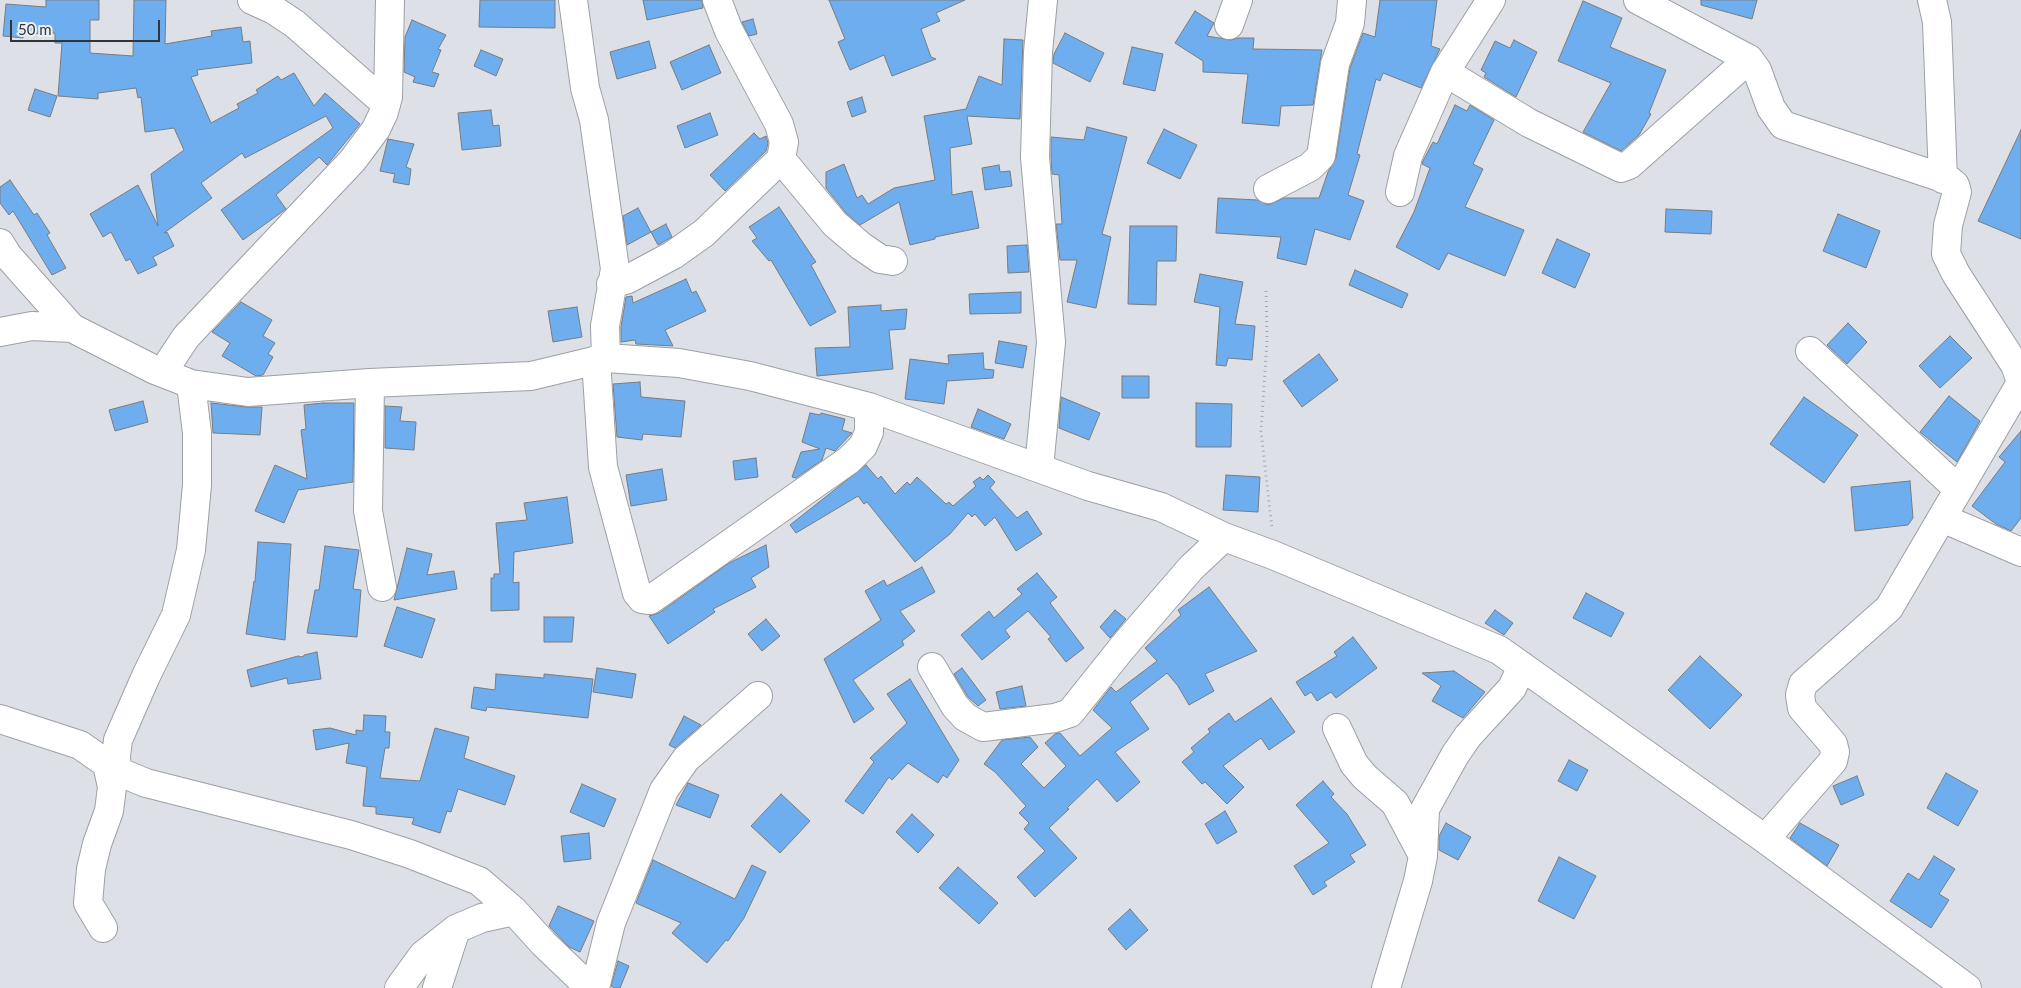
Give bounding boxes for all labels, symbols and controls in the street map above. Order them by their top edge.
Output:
scale bar [12,10,162,42]
text: 50 m [18,20,52,38]

